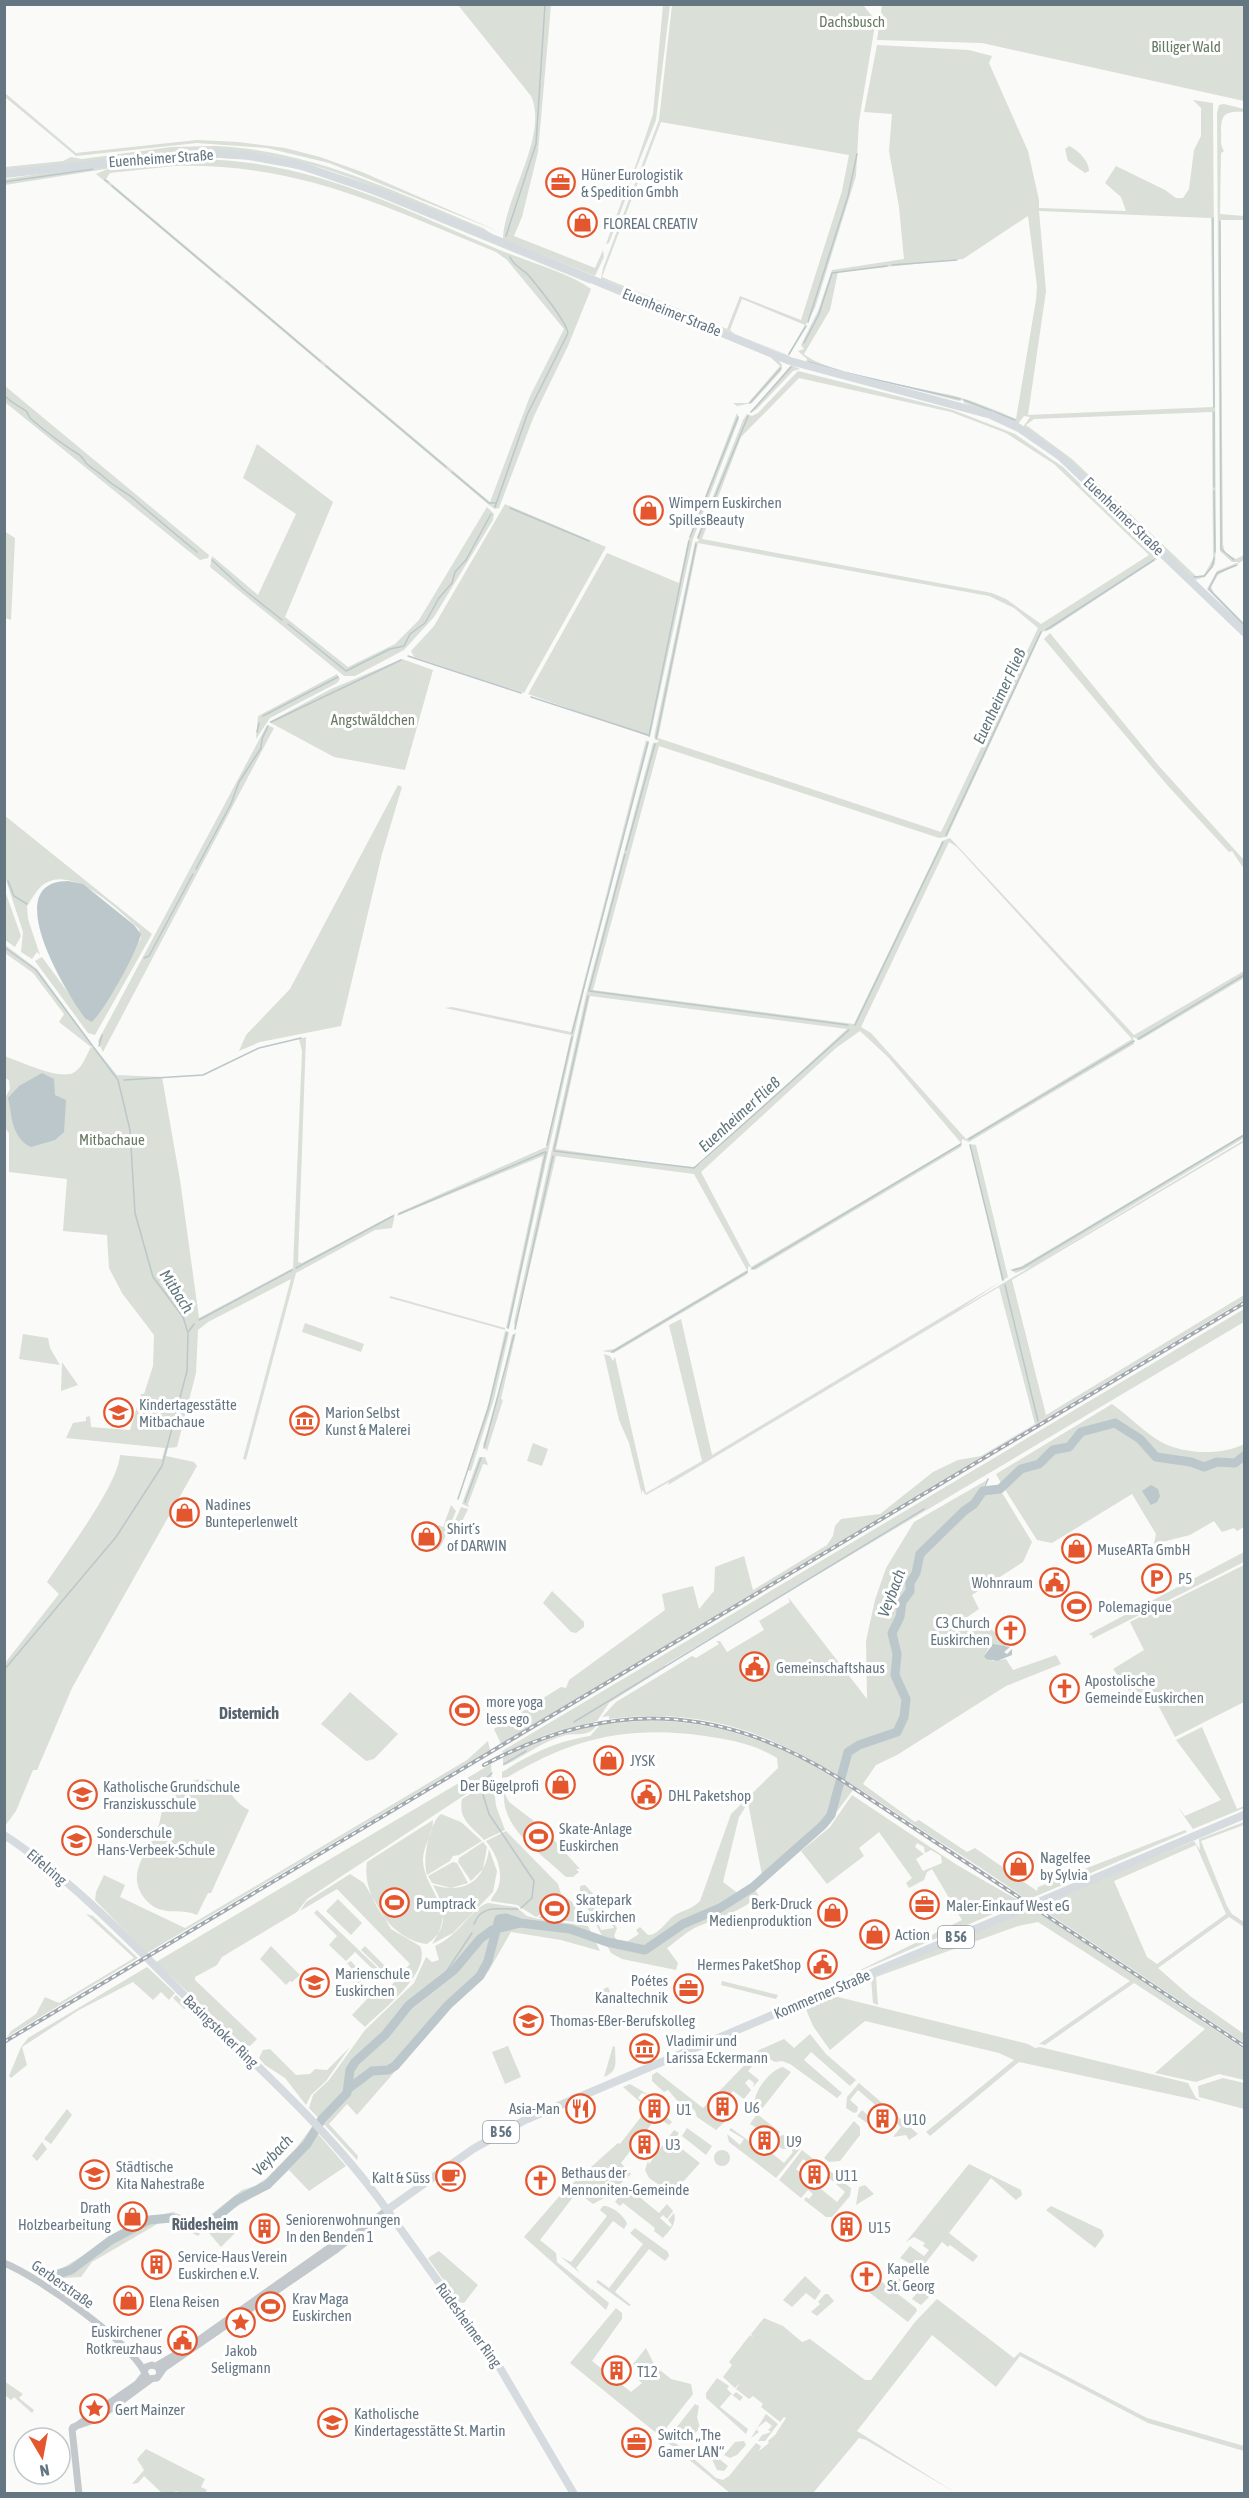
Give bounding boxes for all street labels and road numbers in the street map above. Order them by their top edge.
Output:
street label: Euenheimer Straße [108,146,214,170]
street label: Euenheimer Straße [620,284,724,340]
street label: Euenheimer Straße [1080,473,1168,559]
street label: Eifelring [24,1846,71,1889]
road number: B 56 [938,1926,974,1948]
street label: Kommerner Straße [771,1966,873,2022]
street label: Basingstoker Ring [180,1991,262,2071]
road number: B 56 [483,2121,519,2143]
street label: Gerberstraße [29,2256,98,2312]
street label: Rüdesheimer Ring [433,2279,506,2371]

